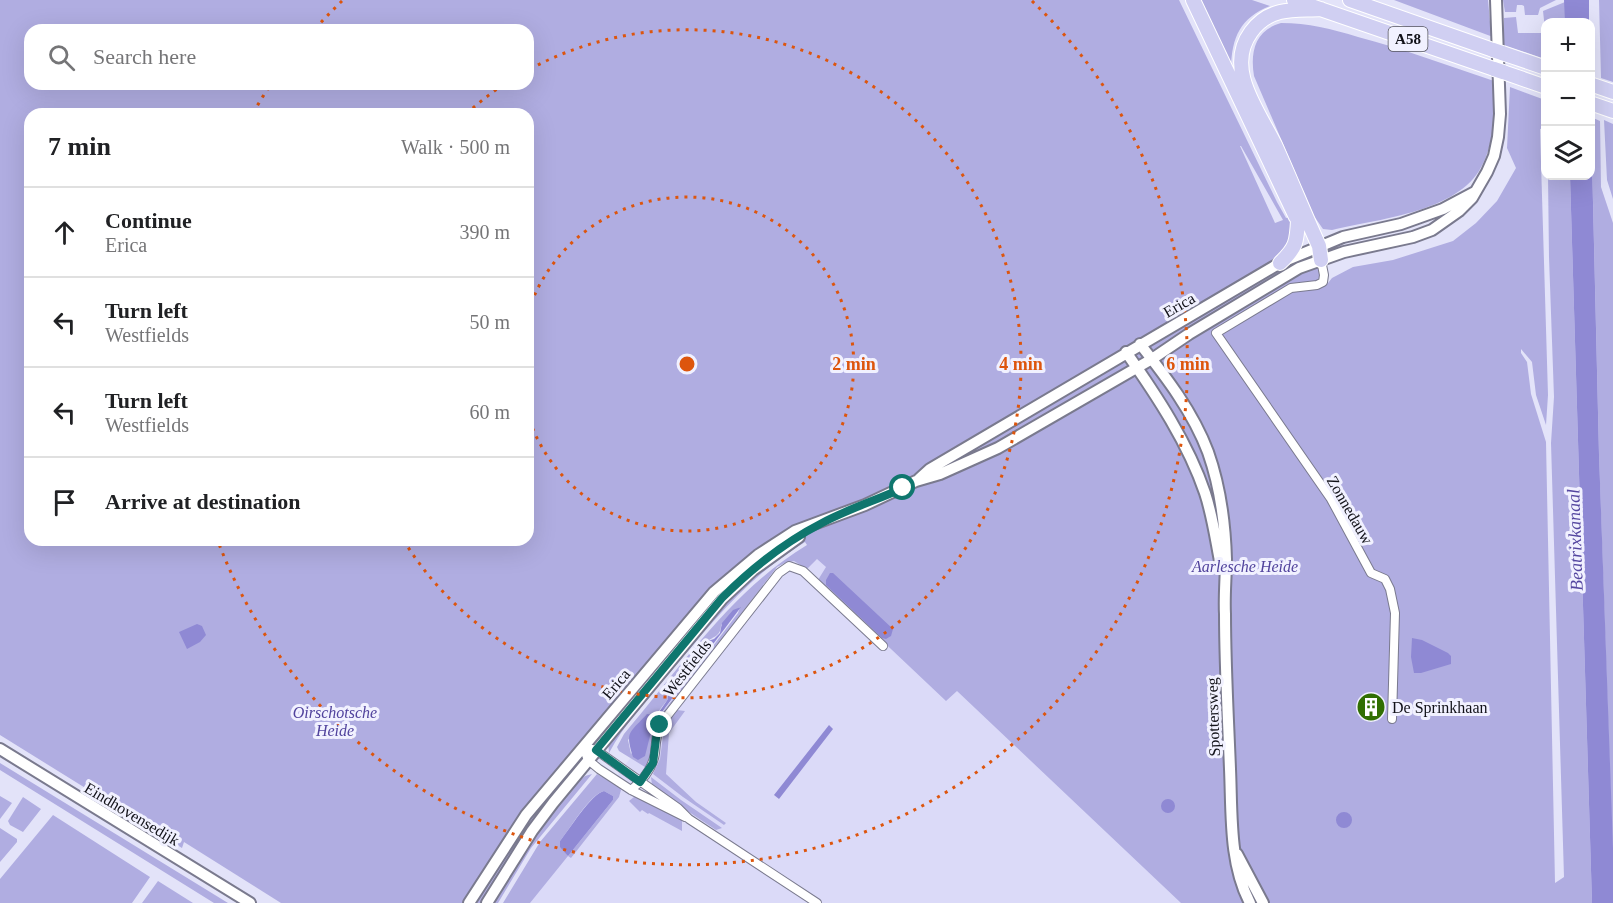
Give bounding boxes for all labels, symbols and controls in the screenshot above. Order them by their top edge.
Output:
map controls [1541,18,1595,180]
button: + [1541,18,1595,72]
search box [24,24,534,90]
road number: A58 [1388,27,1428,51]
icon: search [45,41,78,74]
text: Search here [93,44,196,69]
button: − [1541,72,1595,126]
button: layers [1541,126,1595,180]
text: 7 min [48,132,111,161]
text: Walk · 500 m [401,136,510,158]
text: Continue [105,208,192,233]
icon: ahead [48,216,81,249]
text: 390 m [459,221,510,243]
text: Erica [105,234,147,256]
street label: Erica [1160,289,1198,321]
text: Turn left [105,298,188,323]
icon: left [48,306,81,339]
text: 50 m [469,311,510,333]
text: Westfields [105,324,189,346]
centre of rings [677,354,697,374]
text: 2 min [832,354,876,374]
text: 4 min [999,354,1043,374]
text: 6 min [1166,354,1210,374]
text: Turn left [105,388,188,413]
icon: left [48,396,81,429]
text: 60 m [469,401,510,423]
text: Westfields [105,414,189,436]
street label: Zonnedauw [1324,473,1376,547]
route start [889,474,915,500]
icon: arrive [48,486,81,519]
text: Arrive at destination [105,489,301,514]
water label: Beatrixkanaal [1563,489,1587,591]
park label: Aarlesche Heide [1191,558,1298,575]
street label: Westfields [660,636,714,700]
street label: Erica [599,666,633,702]
street label: Spottersweg [1203,677,1224,757]
building icon: De Sprinkhaan [1355,691,1387,723]
place label: De Sprinkhaan [1392,699,1488,717]
park label: Oirschotsche Heide [293,704,377,739]
route end [646,711,672,737]
street label: Eindhovensedijk [81,779,182,850]

